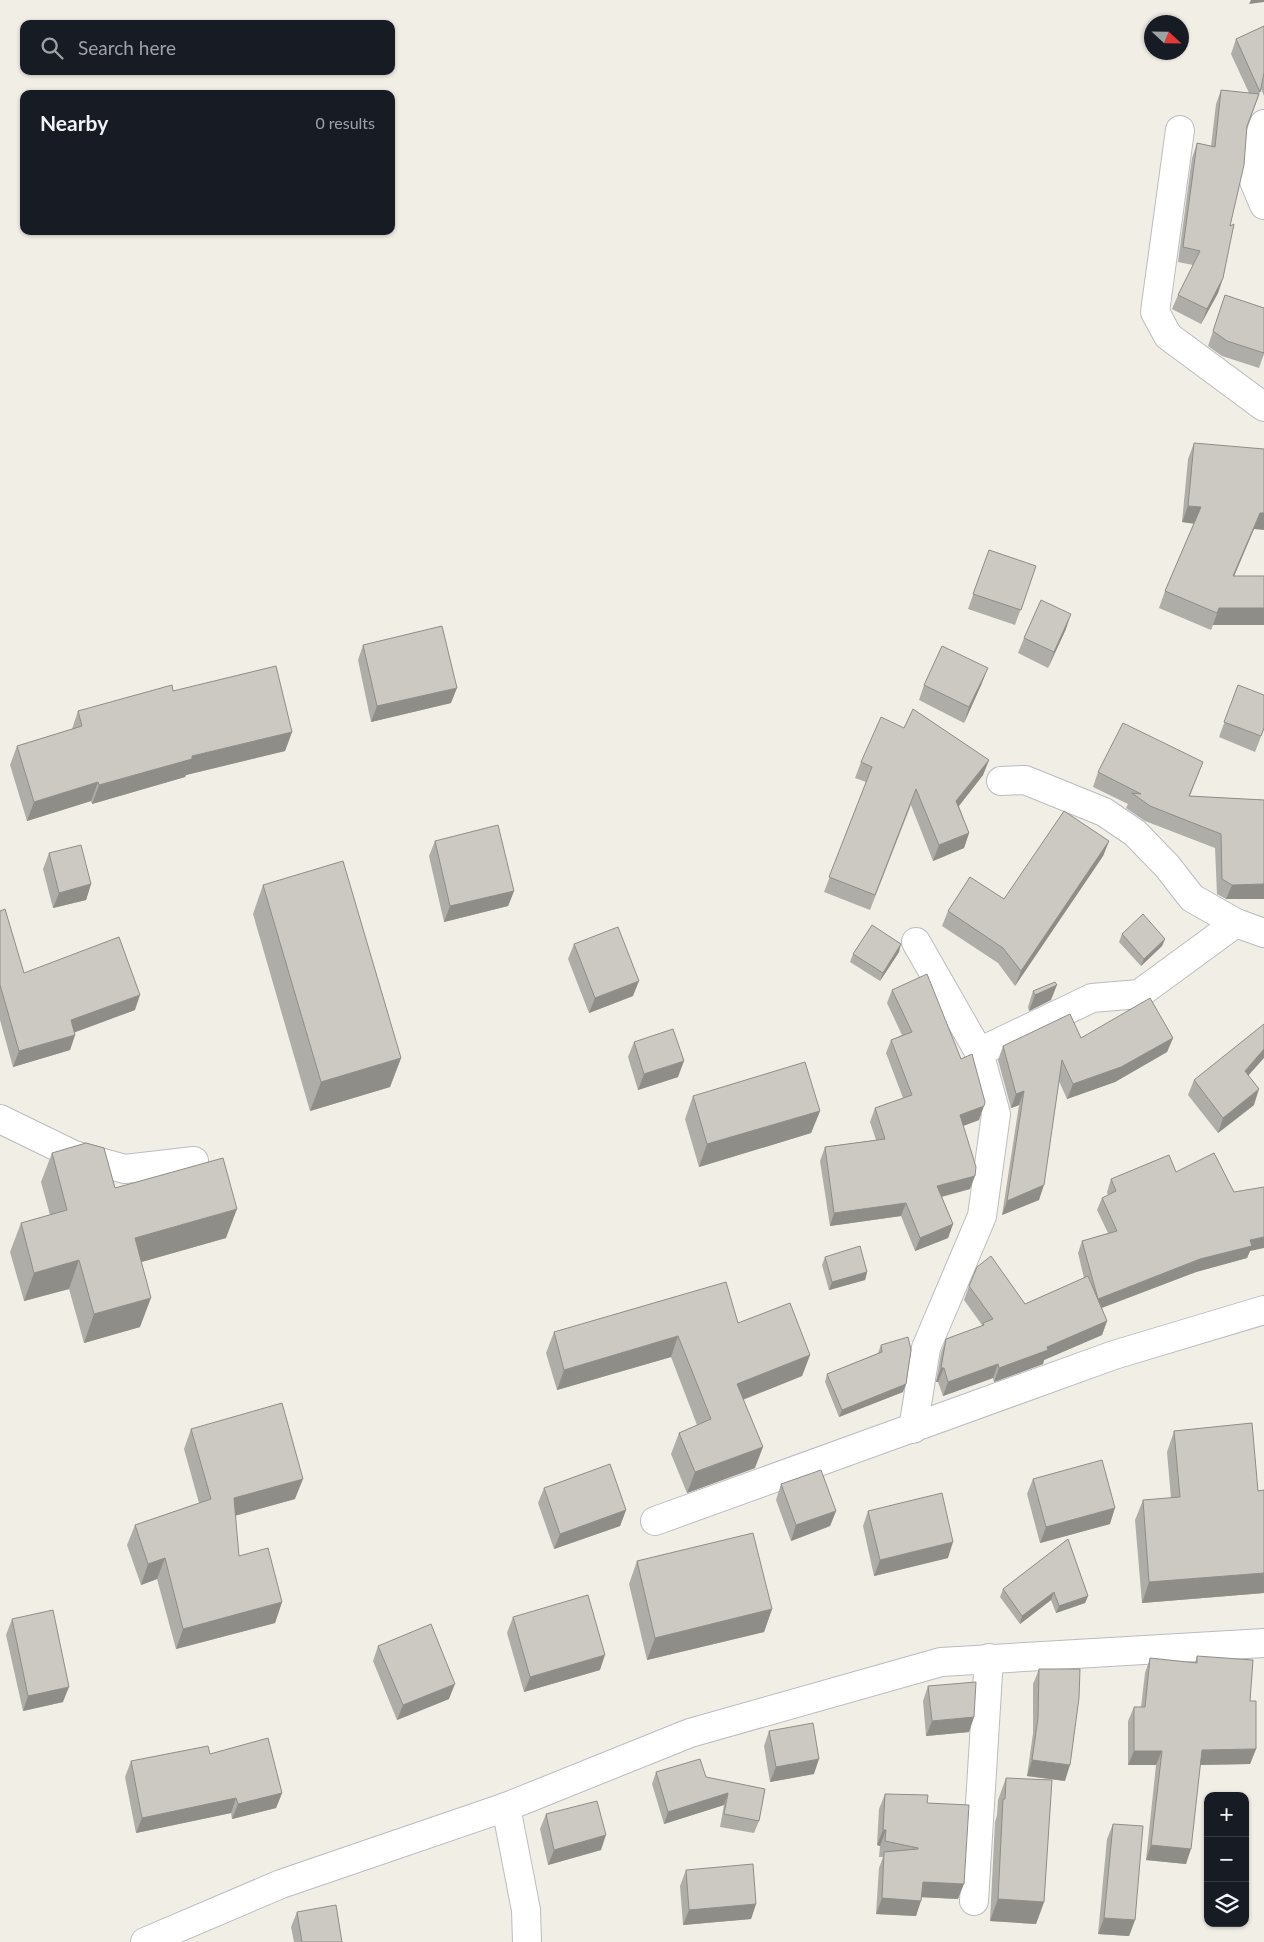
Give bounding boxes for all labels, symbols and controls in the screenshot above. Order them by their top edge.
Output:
north arrow [1144,15,1189,60]
search box [20,20,395,75]
icon: search [38,34,66,62]
text: Search here [78,36,176,59]
text: Nearby [40,110,108,135]
text: 0 results [315,113,375,132]
map controls [1204,1792,1249,1927]
button: + [1204,1792,1249,1837]
button: − [1204,1837,1249,1882]
button: layers [1204,1882,1249,1927]

